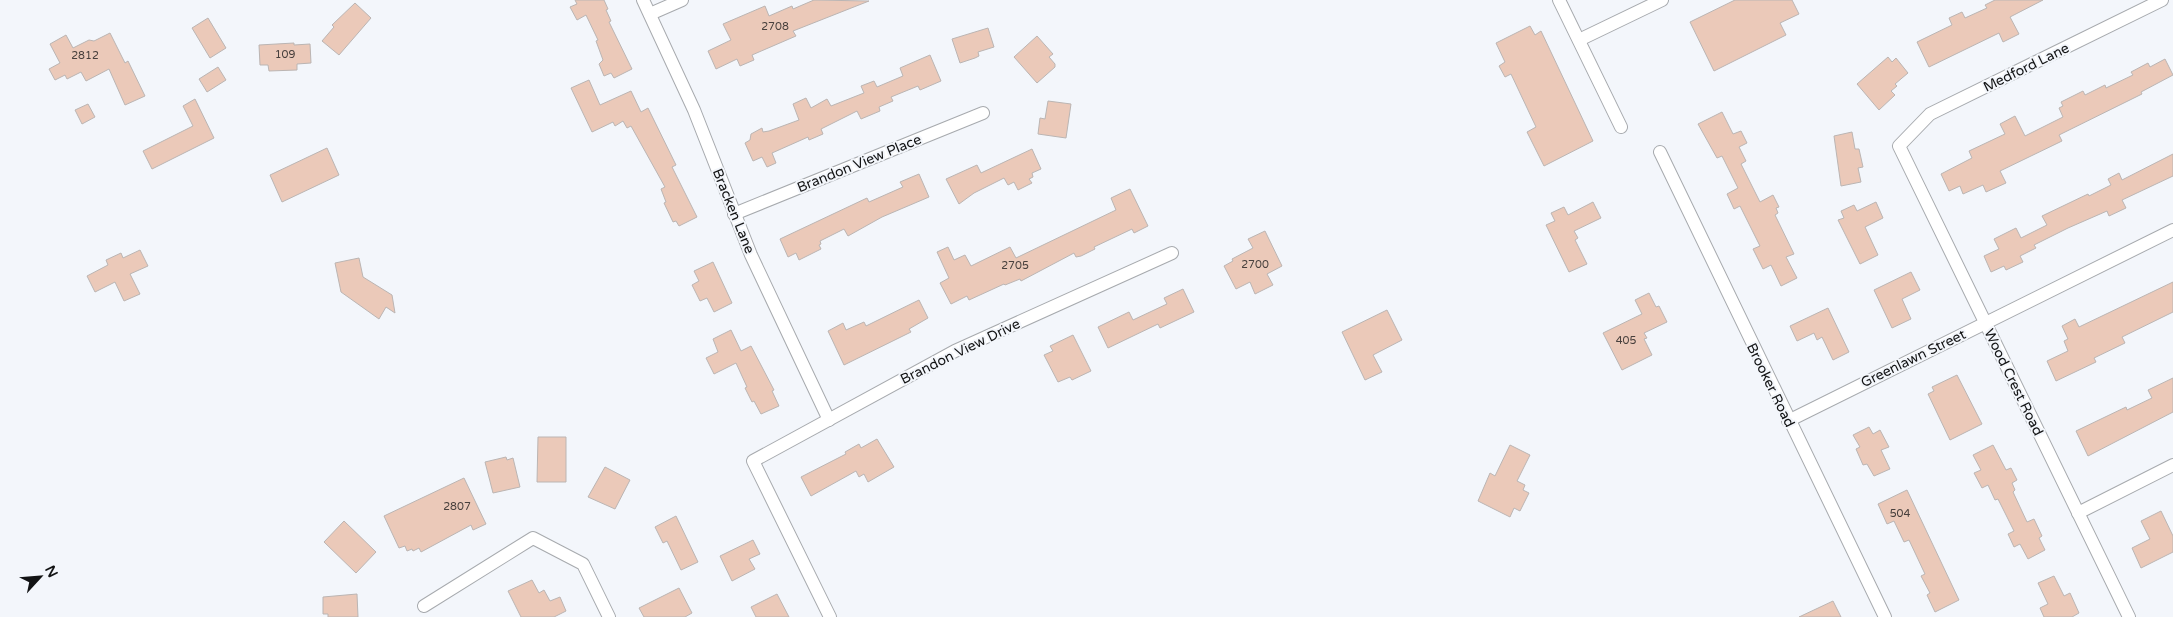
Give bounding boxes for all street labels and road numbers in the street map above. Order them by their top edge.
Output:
street label: Medford Lane [1980,39,2072,96]
street label: Brandon View Place [795,131,924,196]
street label: Bracken Lane [709,166,758,256]
street label: Brandon View Drive [898,315,1023,388]
street label: Greenlawn Street [1858,325,1969,391]
street label: Wood Crest Road [1980,326,2047,438]
street label: Brooker Road [1743,340,1798,430]

